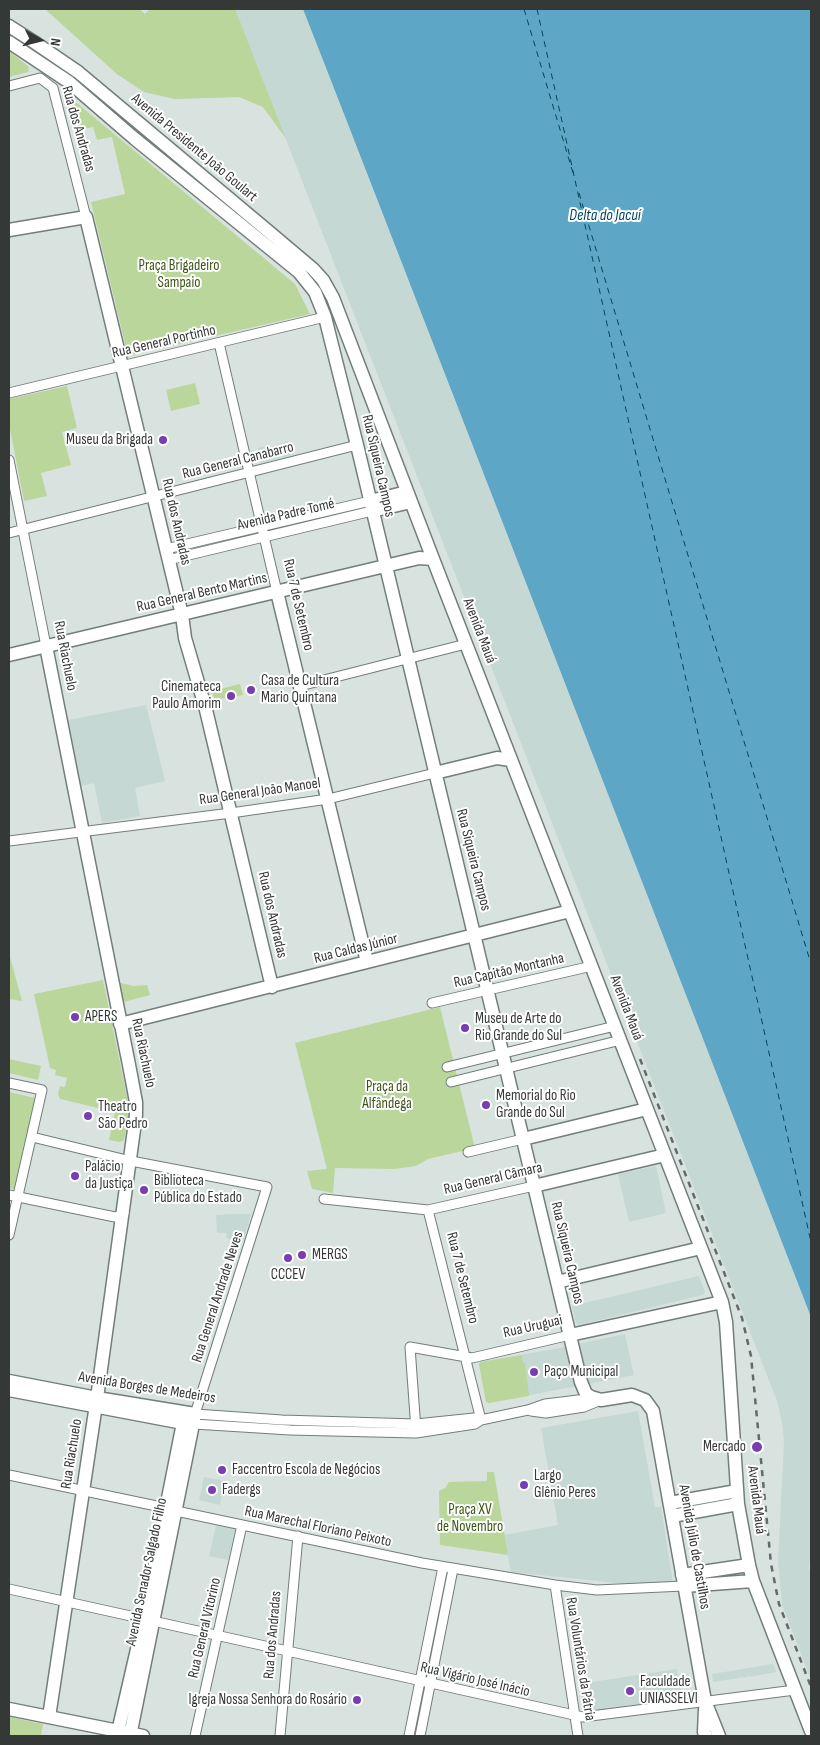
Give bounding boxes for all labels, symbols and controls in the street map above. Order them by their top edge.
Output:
north arrow [15,15,65,65]
text: N [46,37,64,47]
street label: Rua dos Andradas [57,84,99,174]
street label: Avenida Presidente João Goulart [127,90,261,206]
water label: Delta do Jacuí [569,206,641,226]
park label: Praça Brigadeiro Sampaio [139,257,219,292]
street label: Rua General Portinho [110,321,218,363]
street label: Rua Siqueira Campos [357,413,399,519]
place label: Museu da Brigada [66,431,153,449]
marker: Museu da Brigada [157,434,169,446]
street label: Rua General Canabarro [181,438,295,484]
street label: Rua dos Andradas [157,477,195,567]
street label: Avenida Padre Tomé [236,495,336,535]
street label: Rua 7 de Setembro [279,557,317,653]
street label: Rua General Bento Martins [135,569,269,617]
street label: Avenida Mauá [458,596,500,666]
street label: Rua Riachuelo [49,620,81,692]
place label: Casa de Cultura Mario Quintana [261,672,339,707]
place label: Cinemateca Paulo Amorim [152,678,221,713]
marker: Casa de Cultura Mario Quintana [245,684,257,696]
marker: Cinemateca Paulo Amorim [225,690,237,702]
street label: Rua General João Manoel [198,775,322,809]
street label: Rua Siqueira Campos [452,807,494,913]
street label: Rua dos Andradas [253,870,291,960]
street label: Rua Caldas Júnior [312,930,400,968]
street label: Rua Capitão Montanha [452,950,566,992]
street label: Avenida Mauá [605,973,647,1043]
place label: APERS [85,1008,117,1026]
place label: Museu de Arte do Rio Grande do Sul [475,1010,562,1045]
marker: APERS [69,1011,81,1023]
street label: Rua Riachuelo [127,1017,159,1089]
marker: Museu de Arte do Rio Grande do Sul [459,1022,471,1034]
park label: Praça da Alfândega [362,1078,412,1113]
place label: Memorial do Rio Grande do Sul [496,1087,576,1122]
place label: Theatro São Pedro [98,1098,148,1133]
marker: Memorial do Rio Grande do Sul [480,1099,492,1111]
marker: Theatro São Pedro [82,1110,94,1122]
place label: Palácio da Justiça [85,1158,133,1193]
street label: Rua General Câmara [442,1159,544,1199]
marker: Palácio da Justiça [69,1170,81,1182]
place label: Biblioteca Pública do Estado [154,1172,242,1207]
marker: Biblioteca Pública do Estado [138,1184,150,1196]
street label: Rua Siqueira Campos [546,1200,588,1306]
street label: Rua General Andrade Neves [188,1229,248,1365]
street label: Rua 7 de Setembro [442,1230,482,1326]
place label: MERGS [312,1246,348,1264]
marker: MERGS [296,1249,308,1261]
marker: CCCEV [282,1252,294,1264]
place label: CCCEV [271,1266,305,1284]
street label: Rua Uruguai [502,1311,564,1343]
place label: Paço Municipal [544,1363,618,1381]
marker: Paço Municipal [528,1366,540,1378]
street label: Avenida Borges de Medeiros [77,1368,217,1408]
street label: Rua Riachuelo [58,1418,86,1490]
place label: Mercado [703,1438,746,1456]
marker: Mercado [750,1440,764,1454]
place label: Faccentro Escola de Negócios [232,1461,380,1479]
marker: Faccentro Escola de Negócios [216,1464,228,1476]
street label: Avenida Mauá [743,1465,769,1535]
place label: Largo Glênio Peres [534,1467,596,1502]
marker: Largo Glênio Peres [518,1479,530,1491]
place label: Fadergs [222,1481,261,1499]
street label: Avenida Júlio de Castilhos [674,1483,714,1611]
marker: Fadergs [206,1484,218,1496]
street label: Avenida Senador Salgado Filho [123,1496,171,1648]
park label: Praça XV de Novembro [437,1501,503,1536]
street label: Rua Marechal Floriano Peixoto [243,1503,393,1551]
street label: Rua General Vitorino [185,1576,225,1680]
street label: Rua dos Andradas [260,1590,286,1680]
street label: Rua Voluntários da Pátria [561,1596,599,1722]
street label: Rua Vigário José Inácio [419,1659,531,1701]
place label: Faculdade UNIASSELVI [640,1673,698,1708]
marker: Faculdade UNIASSELVI [624,1685,636,1697]
place label: Igreja Nossa Senhora do Rosário [188,1691,347,1709]
marker: Igreja Nossa Senhora do Rosário [351,1694,363,1706]

